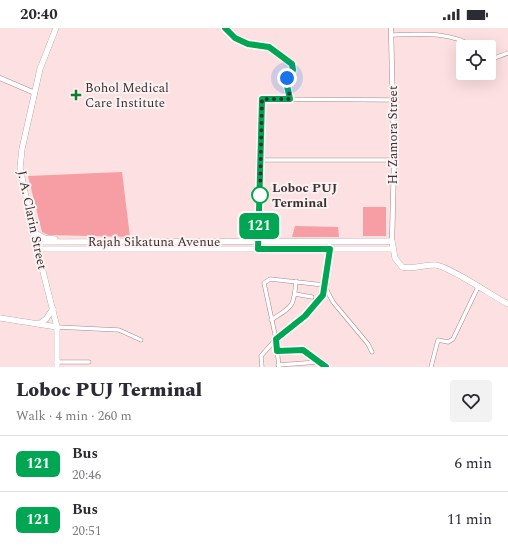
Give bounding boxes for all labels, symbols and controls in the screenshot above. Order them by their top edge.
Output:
text: 20:40 [20,3,58,26]
map controls [456,40,496,80]
button: locate [456,40,496,80]
your location [277,68,297,88]
place label: Bohol Medical Care Institute [85,78,169,113]
street label: H. Zamora Street [383,85,403,185]
marker: Bohol Medical Care Institute [70,89,82,101]
street label: J. A. Clarin Street [12,168,52,272]
place label: Loboc PUJ Terminal [272,178,338,213]
marker: Loboc PUJ Terminal [251,186,269,204]
line badge: 121 [236,213,282,239]
text: 121 [247,215,271,236]
street label: Rajah Sikatuna Avenue [88,232,220,252]
text: Loboc PUJ Terminal [16,376,202,405]
button: heart [450,380,492,422]
text: Walk · 4 min · 260 m [16,406,132,426]
text: Bus [72,442,98,465]
text: 6 min [454,452,492,475]
text: 121 [26,453,50,474]
text: 20:46 [72,465,101,485]
text: Bus [72,498,98,521]
text: 11 min [447,508,492,531]
text: 121 [26,509,50,530]
text: 20:51 [72,521,101,541]

